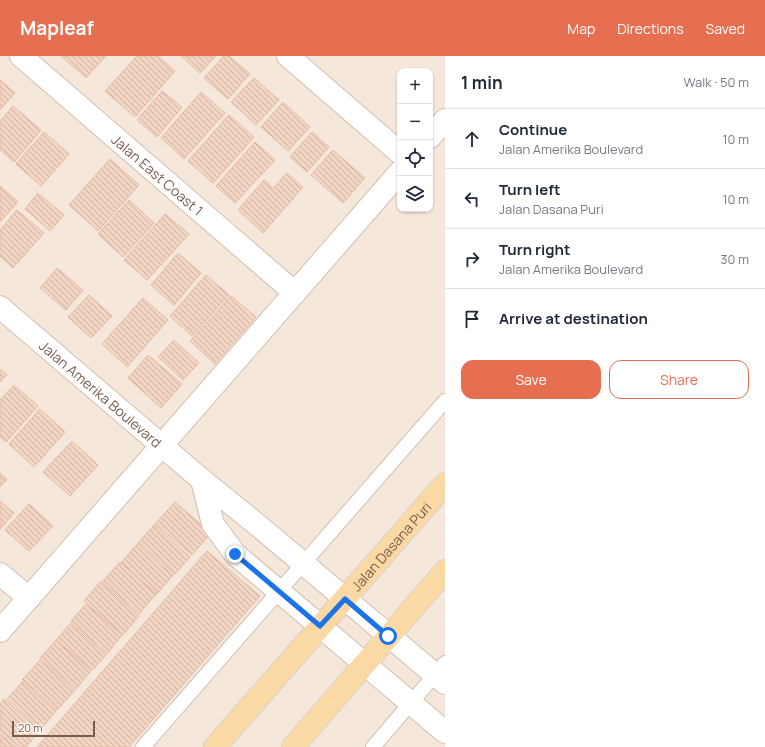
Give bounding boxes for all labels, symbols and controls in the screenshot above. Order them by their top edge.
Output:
text: Mapleaf [20,15,94,41]
text: Map [567,19,595,38]
text: Directions [617,19,684,38]
text: Saved [706,19,745,38]
map controls [397,68,433,212]
button: + [397,68,433,104]
text: 1 min [461,71,503,94]
text: Walk · 50 m [684,73,749,91]
button: − [397,104,433,140]
text: Continue [499,119,567,140]
icon: ahead [461,128,483,150]
street label: Jalan East Coast 1 [108,129,208,219]
text: 10 m [722,130,749,148]
button: locate [397,140,433,176]
text: Jalan Amerika Boulevard [499,140,643,158]
button: layers [397,176,433,212]
text: Turn left [499,179,561,200]
icon: left [461,188,483,210]
text: 10 m [722,190,749,208]
text: Jalan Dasana Puri [499,200,604,218]
text: Turn right [499,239,570,260]
icon: right [461,248,483,270]
text: 30 m [720,250,749,268]
text: Jalan Amerika Boulevard [499,260,643,278]
icon: arrive [461,308,483,330]
text: Arrive at destination [499,308,648,329]
street label: Jalan Amerika Boulevard [36,336,166,451]
button: Save [461,360,601,399]
button: Share [609,360,749,399]
street label: Jalan Dasana Puri [346,497,435,595]
route end [226,545,244,563]
route start [379,627,397,645]
scale bar [12,719,95,738]
text: 20 m [18,720,43,735]

